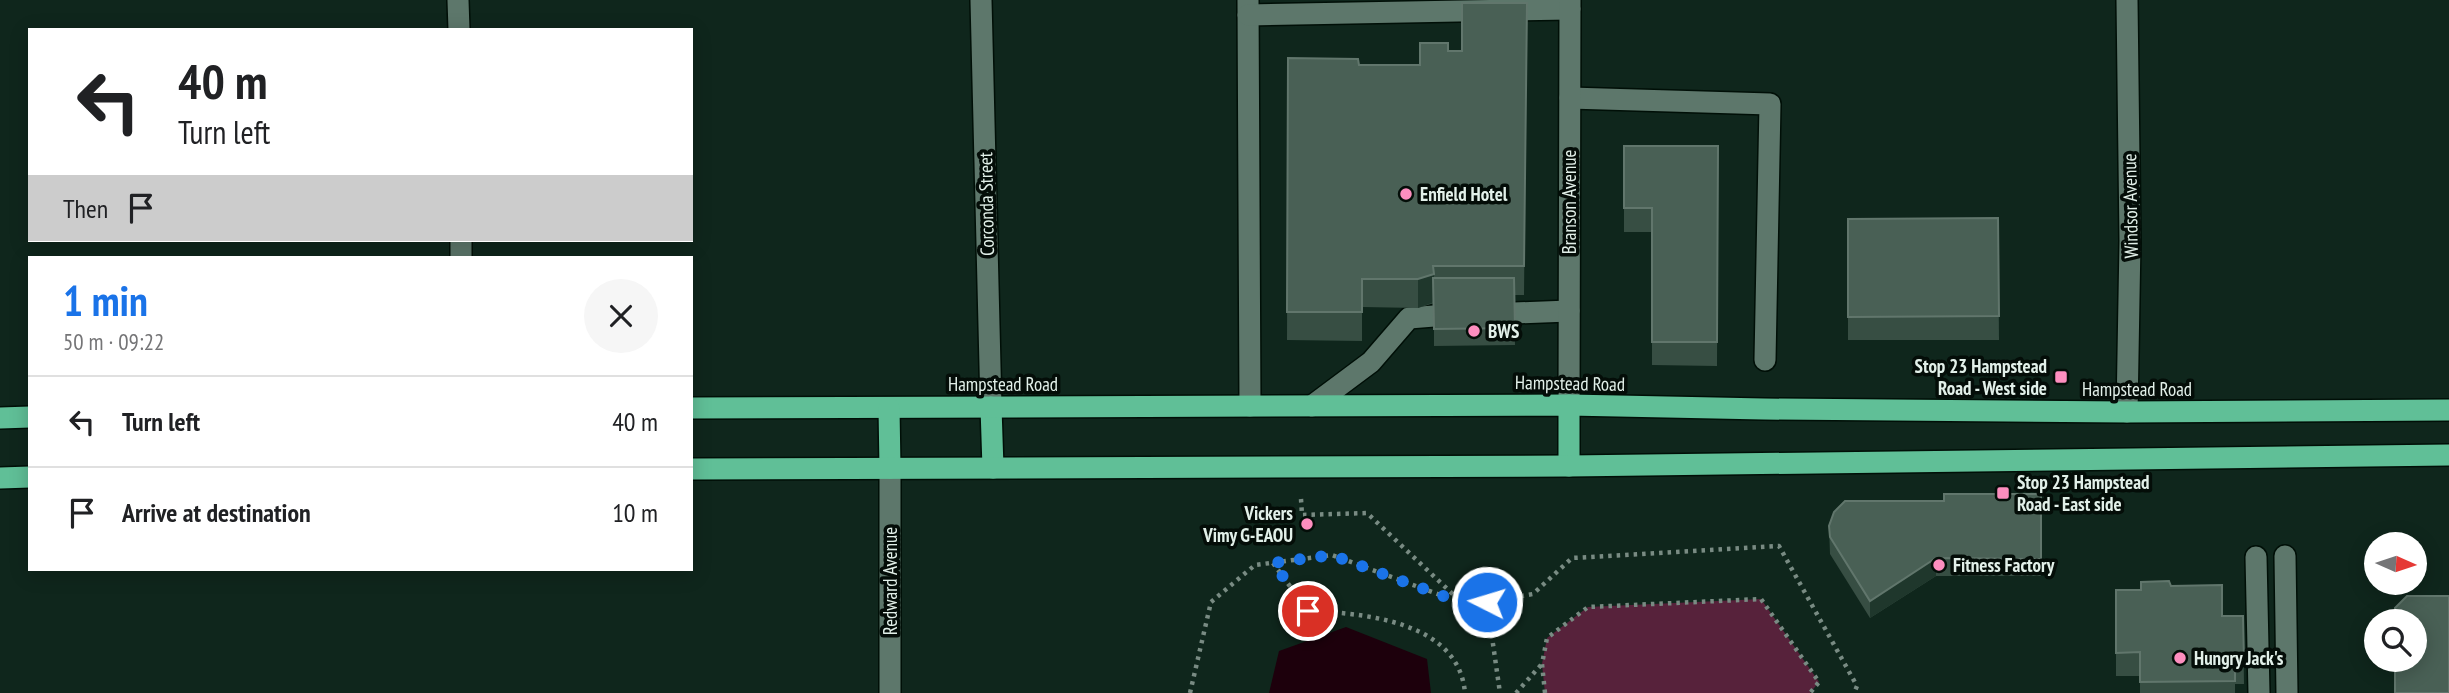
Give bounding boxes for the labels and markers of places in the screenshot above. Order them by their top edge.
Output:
place label: Enfield Hotel [1420,182,1508,206]
marker: Enfield Hotel [1398,186,1414,202]
place label: BWS [1488,319,1519,343]
marker: BWS [1466,323,1482,339]
place label: Stop 23 Hampstead Road - West side [1915,354,2047,400]
marker: Stop 23 Hampstead Road - West side [2053,369,2069,385]
place label: Stop 23 Hampstead Road - East side [2017,470,2149,516]
marker: Stop 23 Hampstead Road - East side [1995,485,2011,501]
place label: Vickers Vimy G-EAOU [1202,501,1293,547]
marker: Vickers Vimy G-EAOU [1299,516,1315,532]
place label: Fitness Factory [1953,553,2055,577]
marker: Fitness Factory [1931,557,1947,573]
pin [1278,581,1338,641]
place label: Hungry Jack's [2194,646,2284,670]
marker: Hungry Jack's [2172,650,2188,666]

